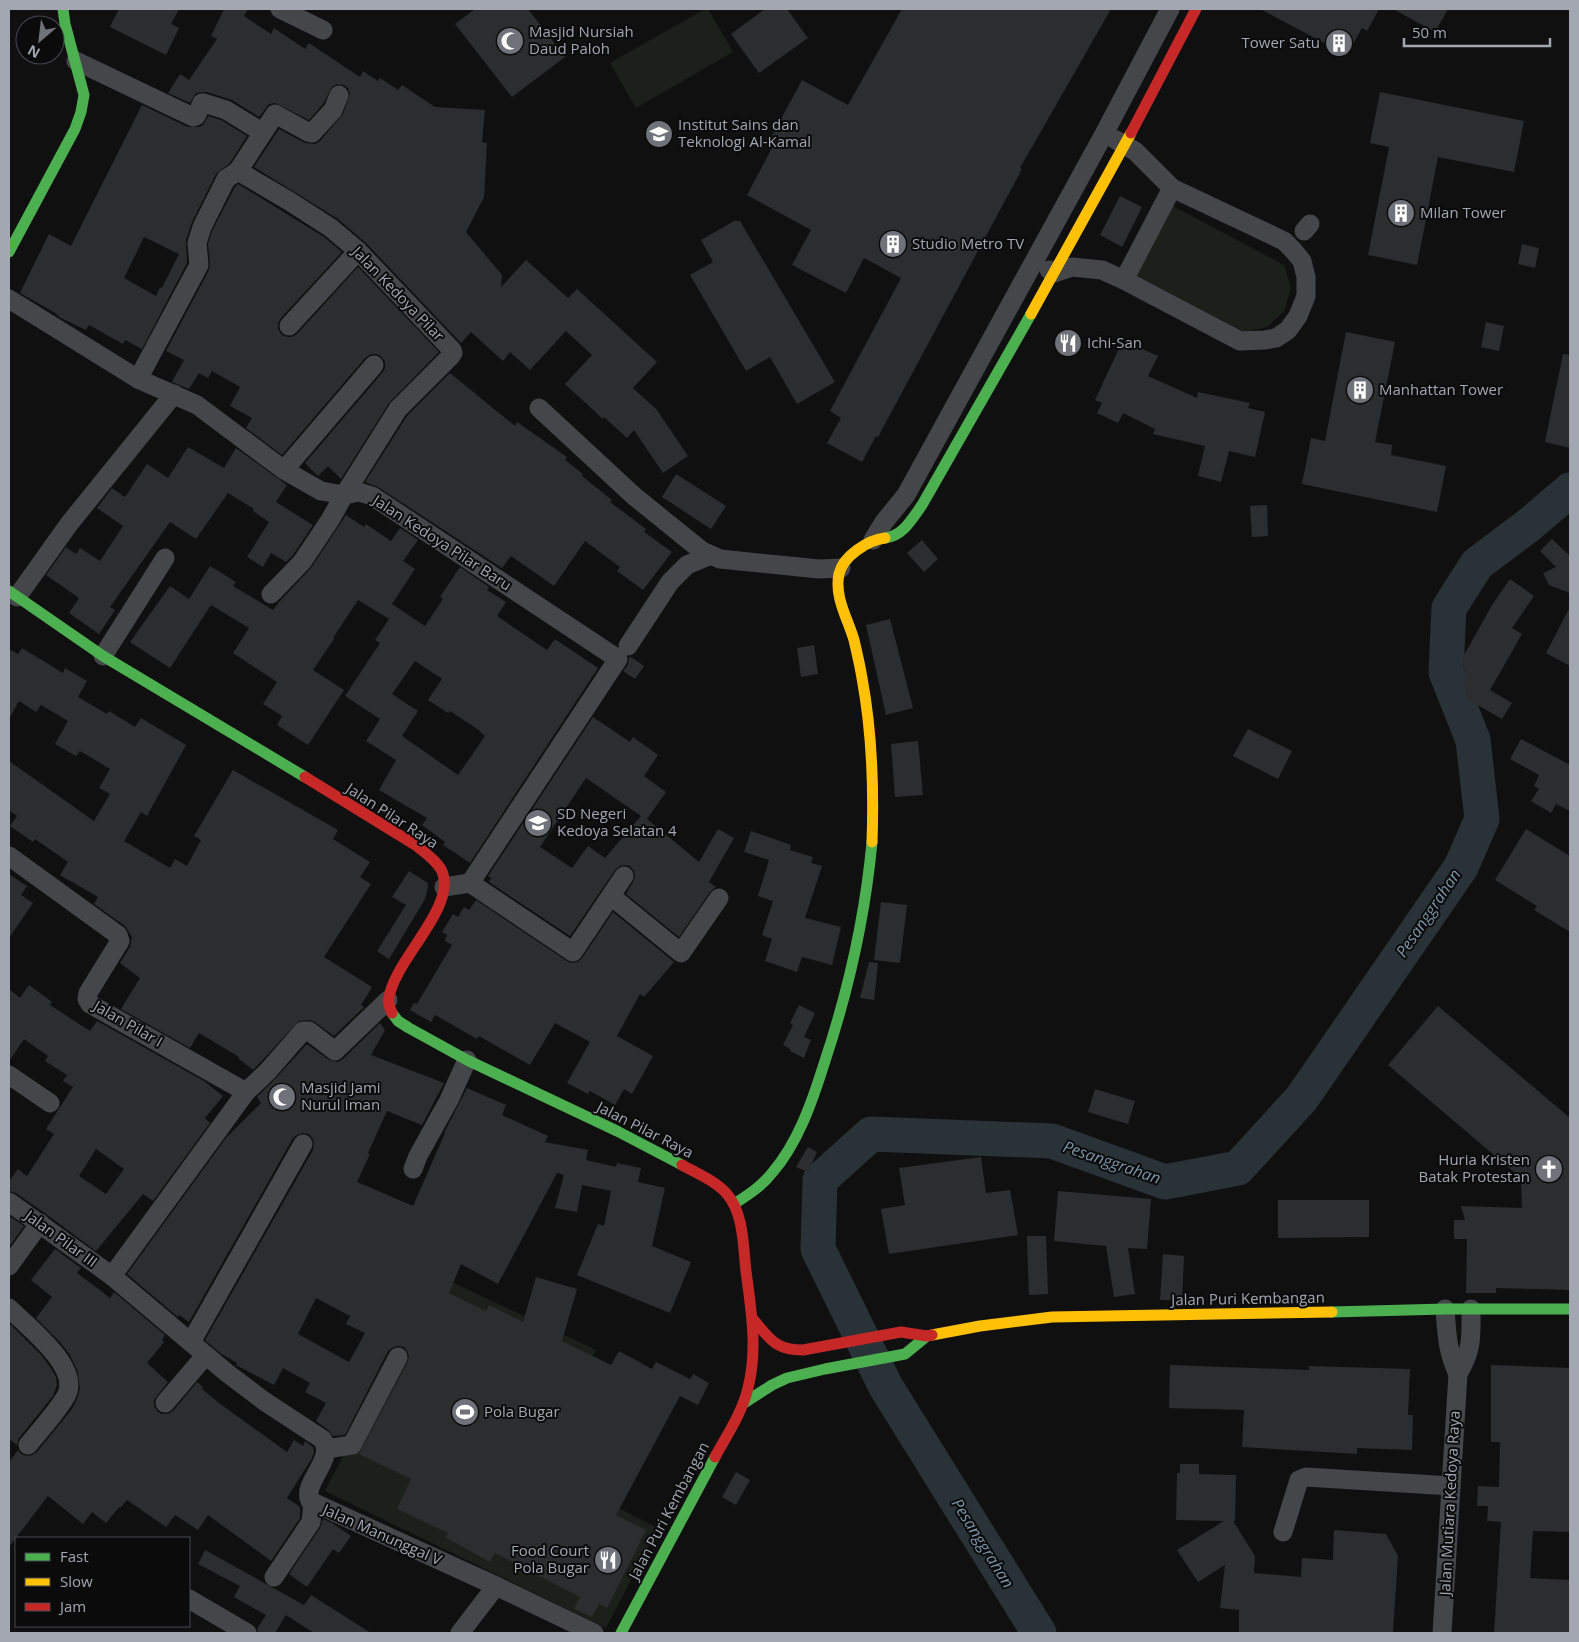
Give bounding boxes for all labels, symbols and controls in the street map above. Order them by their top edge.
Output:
north arrow [15,15,65,65]
scale bar [1404,15,1550,47]
place label: Masjid Nursiah Daud Paloh [529,21,634,58]
text: 50 m [1412,22,1447,42]
mosque icon: Masjid Nursiah Daud Paloh [495,26,525,56]
building icon: Tower Satu [1324,28,1354,58]
place label: Tower Satu [1242,32,1320,52]
text: N [24,41,43,63]
place label: Institut Sains dan Teknologi Al-Kamal [678,114,811,151]
school or university icon: Institut Sains dan Teknologi Al-Kamal [644,119,674,149]
building icon: Milan Tower [1386,198,1416,228]
place label: Milan Tower [1420,202,1506,222]
building icon: Studio Metro TV [878,229,908,259]
place label: Studio Metro TV [912,233,1024,253]
street label: Jalan Kedoya Pilar [347,240,449,345]
restaurant icon: Ichi-San [1053,328,1083,358]
place label: Ichi-San [1087,332,1142,352]
building icon: Manhattan Tower [1345,375,1375,405]
place label: Manhattan Tower [1379,379,1503,399]
street label: Jalan Kedoya Pilar Baru [368,489,516,595]
street label: Jalan Pilar Raya [341,777,442,852]
place label: SD Negeri Kedoya Selatan 4 [557,803,677,840]
school or university icon: SD Negeri Kedoya Selatan 4 [523,808,553,838]
water label: Pesanggrahan [1390,865,1466,961]
street label: Jalan Pilar I [89,994,167,1051]
place label: Masjid Jami Nurul Iman [301,1077,381,1114]
mosque icon: Masjid Jami Nurul Iman [267,1082,297,1112]
street label: Jalan Pilar Raya [592,1095,697,1162]
water label: Pesanggrahan [1060,1135,1164,1189]
place label: Huria Kristen Batak Protestan [1419,1149,1530,1186]
church icon: Huria Kristen Batak Protestan [1534,1154,1564,1184]
street label: Jalan Pilar III [20,1204,102,1271]
street label: Jalan Puri Kembangan [1169,1287,1325,1309]
sports icon: Pola Bugar [450,1397,480,1427]
place label: Pola Bugar [484,1401,560,1421]
street label: Jalan Mutiara Kedoya Raya [1434,1410,1464,1598]
street label: Jalan Puri Kembangan [622,1438,713,1585]
water label: Pesanggrahan [947,1494,1019,1592]
street label: Jalan Manunggal V [318,1498,445,1569]
legend [15,1537,190,1627]
place label: Food Court Pola Bugar [511,1540,589,1577]
restaurant icon: Food Court Pola Bugar [593,1545,623,1575]
text: Fast [60,1546,89,1566]
text: Slow [60,1571,93,1591]
text: Jam [58,1596,86,1616]

